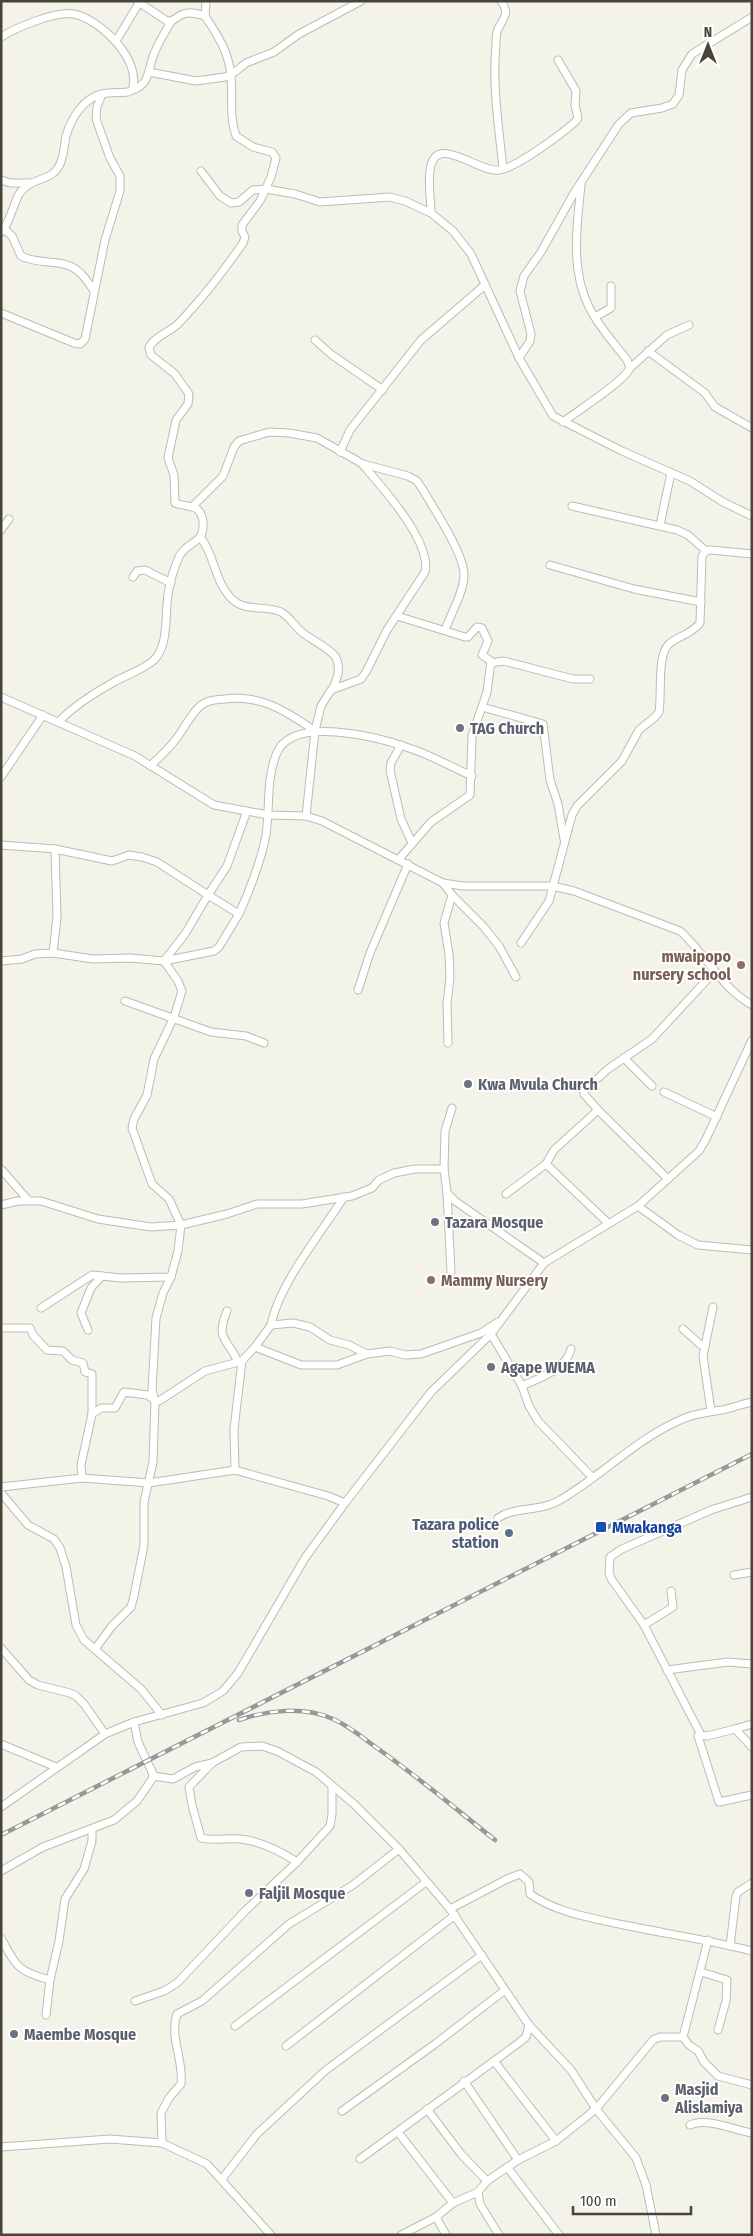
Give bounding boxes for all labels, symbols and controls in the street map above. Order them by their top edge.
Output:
north arrow [683,20,733,70]
text: N [704,24,712,41]
place label: TAG Church [470,719,544,738]
marker: TAG Church [454,722,466,734]
place label: mwaipopo nursery school [633,947,732,984]
marker: mwaipopo nursery school [735,959,747,971]
place label: Kwa Mvula Church [478,1075,598,1094]
marker: Kwa Mvula Church [462,1078,474,1090]
place label: Tazara Mosque [445,1213,543,1232]
marker: Tazara Mosque [429,1216,441,1228]
place label: Mammy Nursery [441,1271,548,1290]
marker: Mammy Nursery [425,1274,437,1286]
place label: Agape WUEMA [500,1358,595,1377]
marker: Agape WUEMA [485,1361,497,1373]
place label: Tazara police station [412,1515,499,1552]
place label: Mwakanga [612,1518,682,1537]
marker: Mwakanga [594,1520,608,1534]
marker: Tazara police station [503,1527,515,1539]
place label: Faljil Mosque [259,1884,345,1903]
marker: Faljil Mosque [243,1887,255,1899]
place label: Maembe Mosque [24,2025,136,2044]
marker: Maembe Mosque [8,2028,20,2040]
place label: Masjid Alislamiya [674,2080,743,2117]
marker: Masjid Alislamiya [659,2092,671,2104]
scale bar [573,2184,690,2216]
text: 100 m [580,2192,617,2210]

